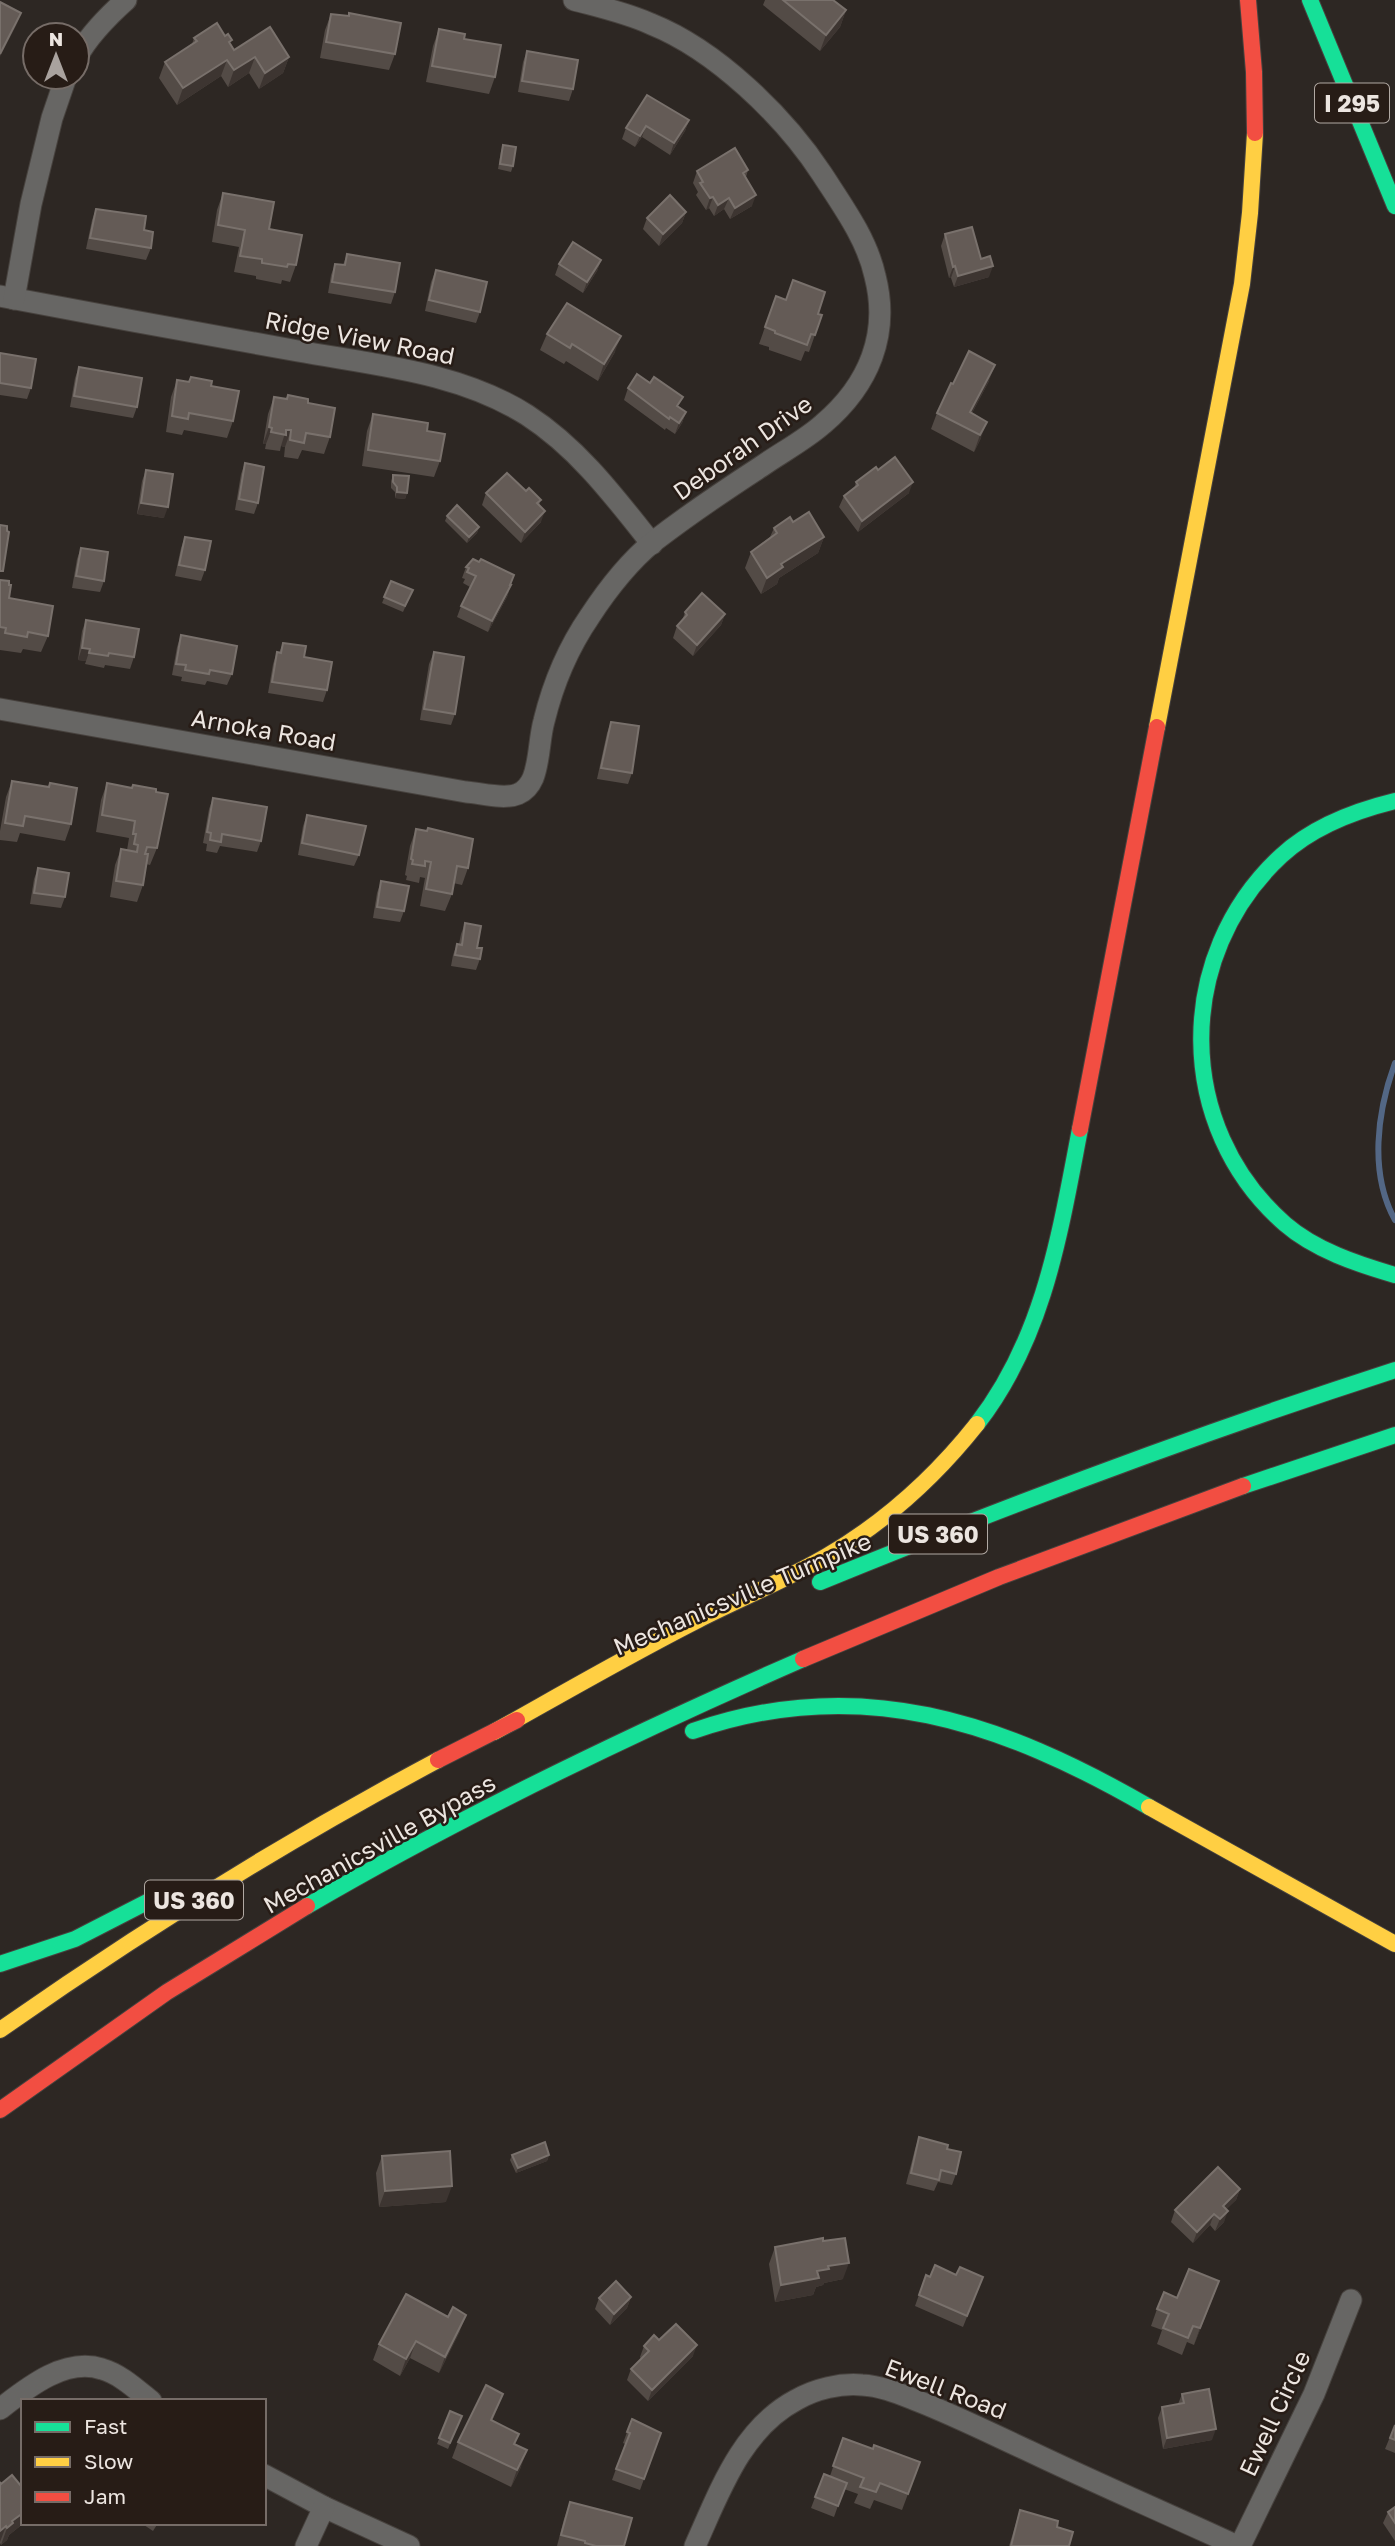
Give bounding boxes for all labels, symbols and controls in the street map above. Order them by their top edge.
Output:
north arrow [21,21,91,91]
text: N [49,27,63,50]
road number: I 295 [1315,83,1389,122]
street label: Ridge View Road [263,304,457,370]
street label: Deborah Drive [667,388,817,506]
street label: Arnoka Road [189,702,339,756]
road number: US 360 [889,1514,987,1554]
street label: Mechanicsville Turnpike [609,1525,875,1661]
street label: Mechanicsville Bypass [258,1767,500,1919]
road number: US 360 [145,1881,243,1920]
street label: Ewell Circle [1232,2346,1316,2480]
street label: Ewell Road [881,2352,1011,2424]
legend [21,2399,266,2525]
text: Fast [84,2413,127,2439]
text: Slow [84,2448,133,2474]
text: Jam [84,2483,126,2509]

